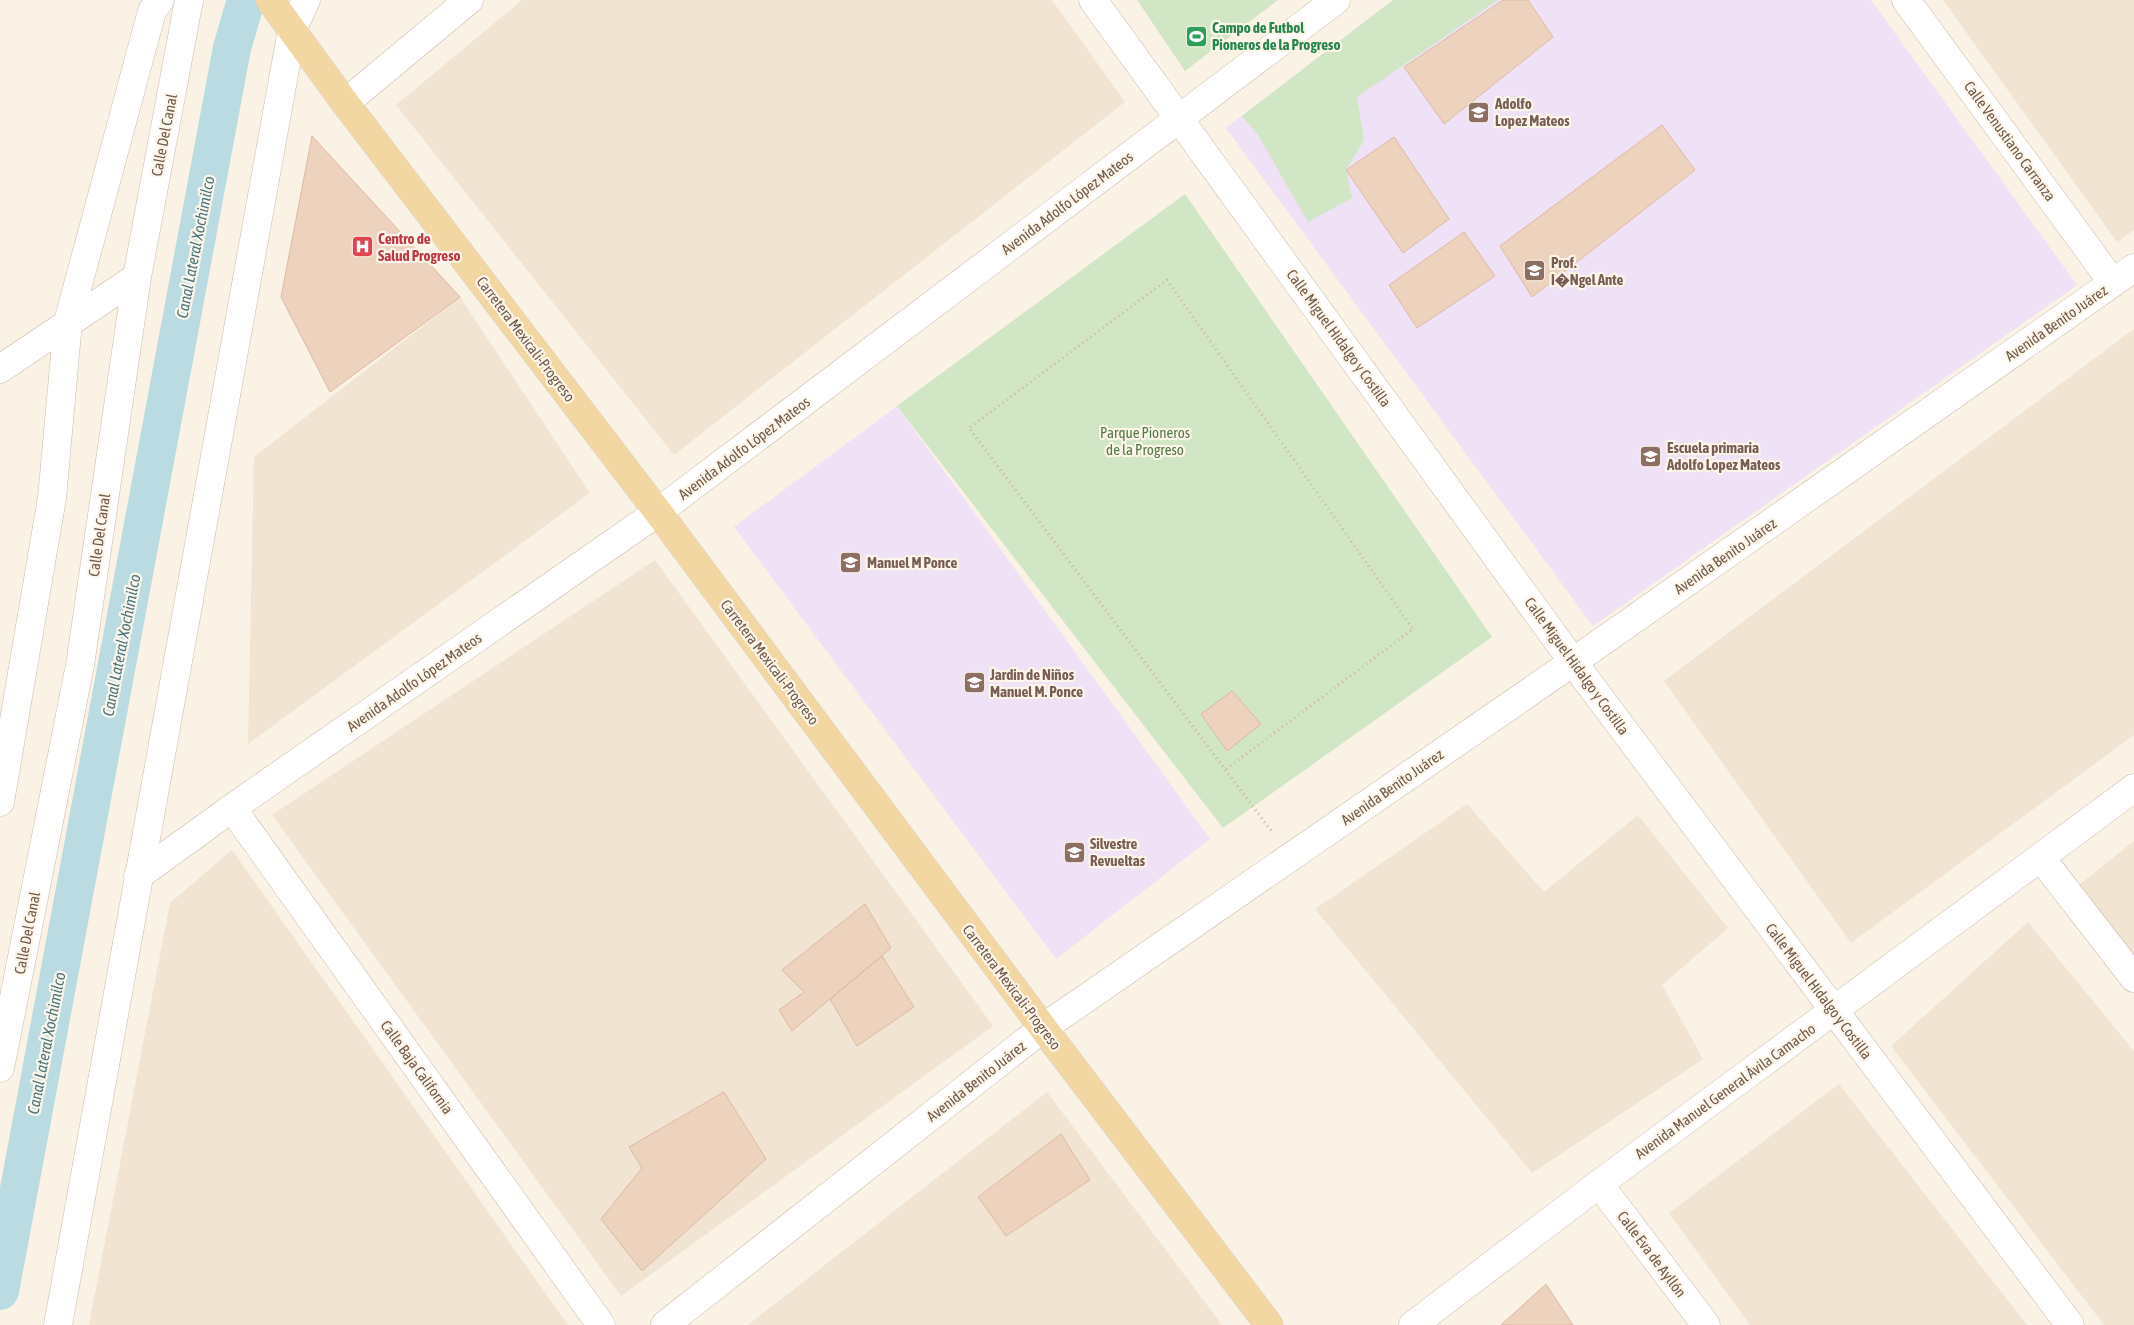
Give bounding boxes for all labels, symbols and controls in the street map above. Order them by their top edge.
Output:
place label: Campo de Futbol Pioneros de la Progreso [1212,19,1340,53]
sports icon: Campo de Futbol Pioneros de la Progreso [1184,24,1208,48]
street label: Calle Venustiano Carranza [1961,78,2059,204]
street label: Calle Del Canal [148,92,180,178]
place label: Adolfo Lopez Mateos [1494,95,1570,129]
school or university icon: Adolfo Lopez Mateos [1467,100,1491,124]
street label: Avenida Adolfo López Mateos [998,148,1136,258]
water label: Canal Lateral Xochimilco [172,174,218,320]
place label: Centro de Salud Progreso [378,230,461,264]
hospital icon: Centro de Salud Progreso [350,235,374,259]
place label: Prof. I�Ngel Ante [1551,254,1623,288]
school or university icon: Prof. I�Ngel Ante [1523,259,1547,283]
street label: Calle Miguel Hidalgo y Costilla [1283,266,1395,410]
street label: Carretera Mexicali-Progreso [473,273,579,405]
street label: Avenida Benito Juárez [2002,281,2111,365]
street label: Avenida Adolfo López Mateos [675,393,813,503]
park label: Parque Pioneros de la Progreso [1100,424,1190,458]
place label: Escuela primaria Adolfo Lopez Mateos [1666,439,1781,473]
school or university icon: Escuela primaria Adolfo Lopez Mateos [1639,444,1663,468]
street label: Calle Del Canal [85,492,113,578]
street label: Avenida Benito Juárez [1671,514,1780,598]
school or university icon: Manuel M Ponce [839,550,863,574]
place label: Manuel M Ponce [867,554,958,571]
water label: Canal Lateral Xochimilco [98,572,144,718]
street label: Calle Miguel Hidalgo y Costilla [1521,594,1633,738]
street label: Carretera Mexicali-Progreso [717,596,823,728]
street label: Avenida Adolfo López Mateos [343,629,485,735]
place label: Jardin de Niños Manuel M. Ponce [989,666,1083,700]
school or university icon: Jardin de Niños Manuel M. Ponce [962,671,986,695]
street label: Avenida Benito Juárez [1338,745,1447,829]
place label: Silvestre Revueltas [1090,835,1146,869]
school or university icon: Silvestre Revueltas [1062,840,1086,864]
street label: Calle Del Canal [11,890,43,976]
street label: Calle Miguel Hidalgo y Costilla [1762,920,1876,1062]
street label: Carretera Mexicali-Progreso [959,921,1065,1053]
water label: Canal Lateral Xochimilco [23,970,69,1116]
street label: Calle Baja California [377,1017,457,1117]
street label: Avenida Manuel General Ávila Camacho [1632,1020,1818,1162]
street label: Avenida Benito Juárez [923,1037,1029,1125]
street label: Calle Eva de Ayllón [1614,1208,1690,1300]

